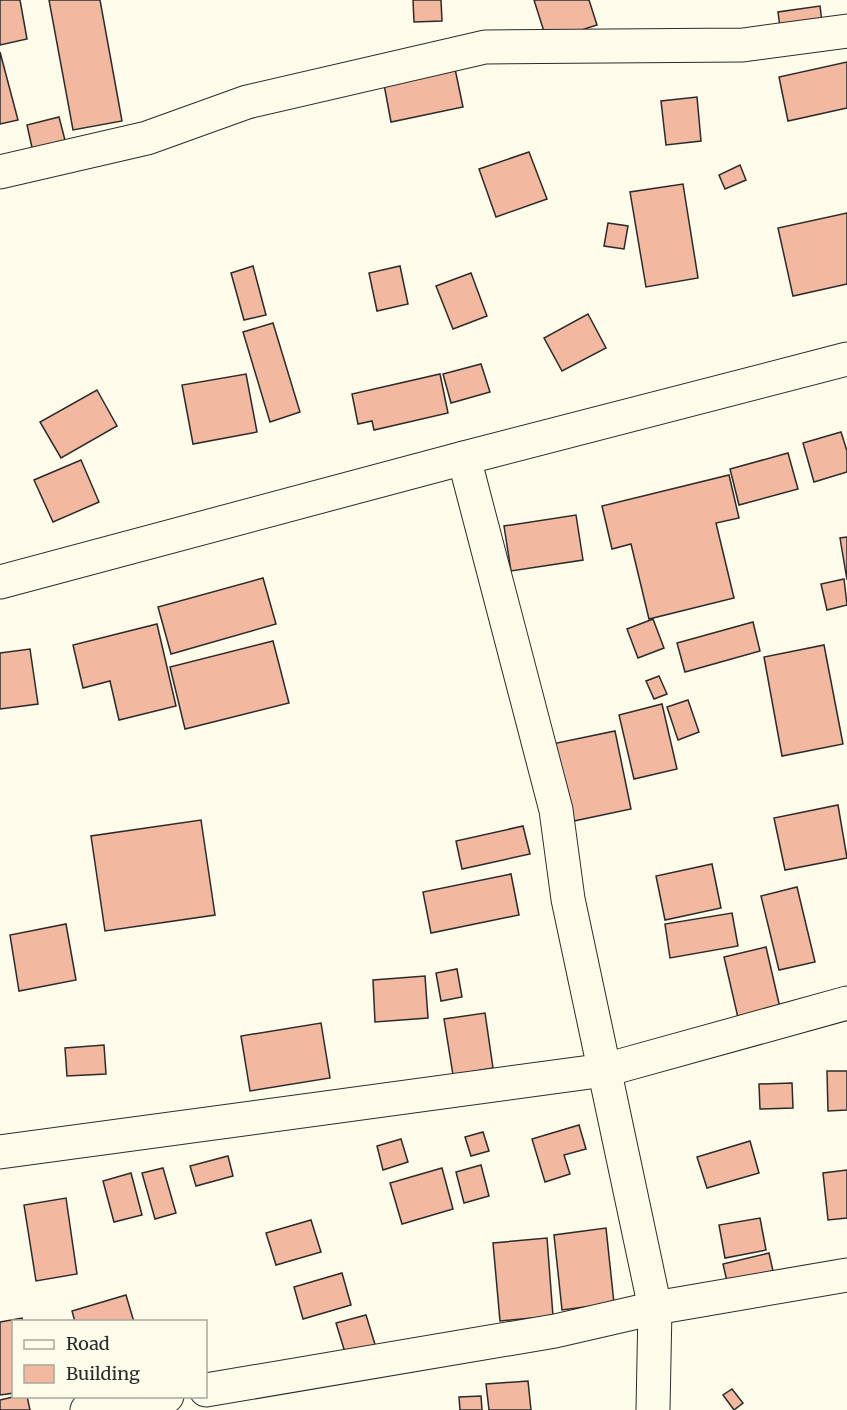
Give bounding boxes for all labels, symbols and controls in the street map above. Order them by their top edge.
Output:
legend [12,1320,207,1398]
text: Road [66,1332,110,1355]
text: Building [66,1362,140,1385]

